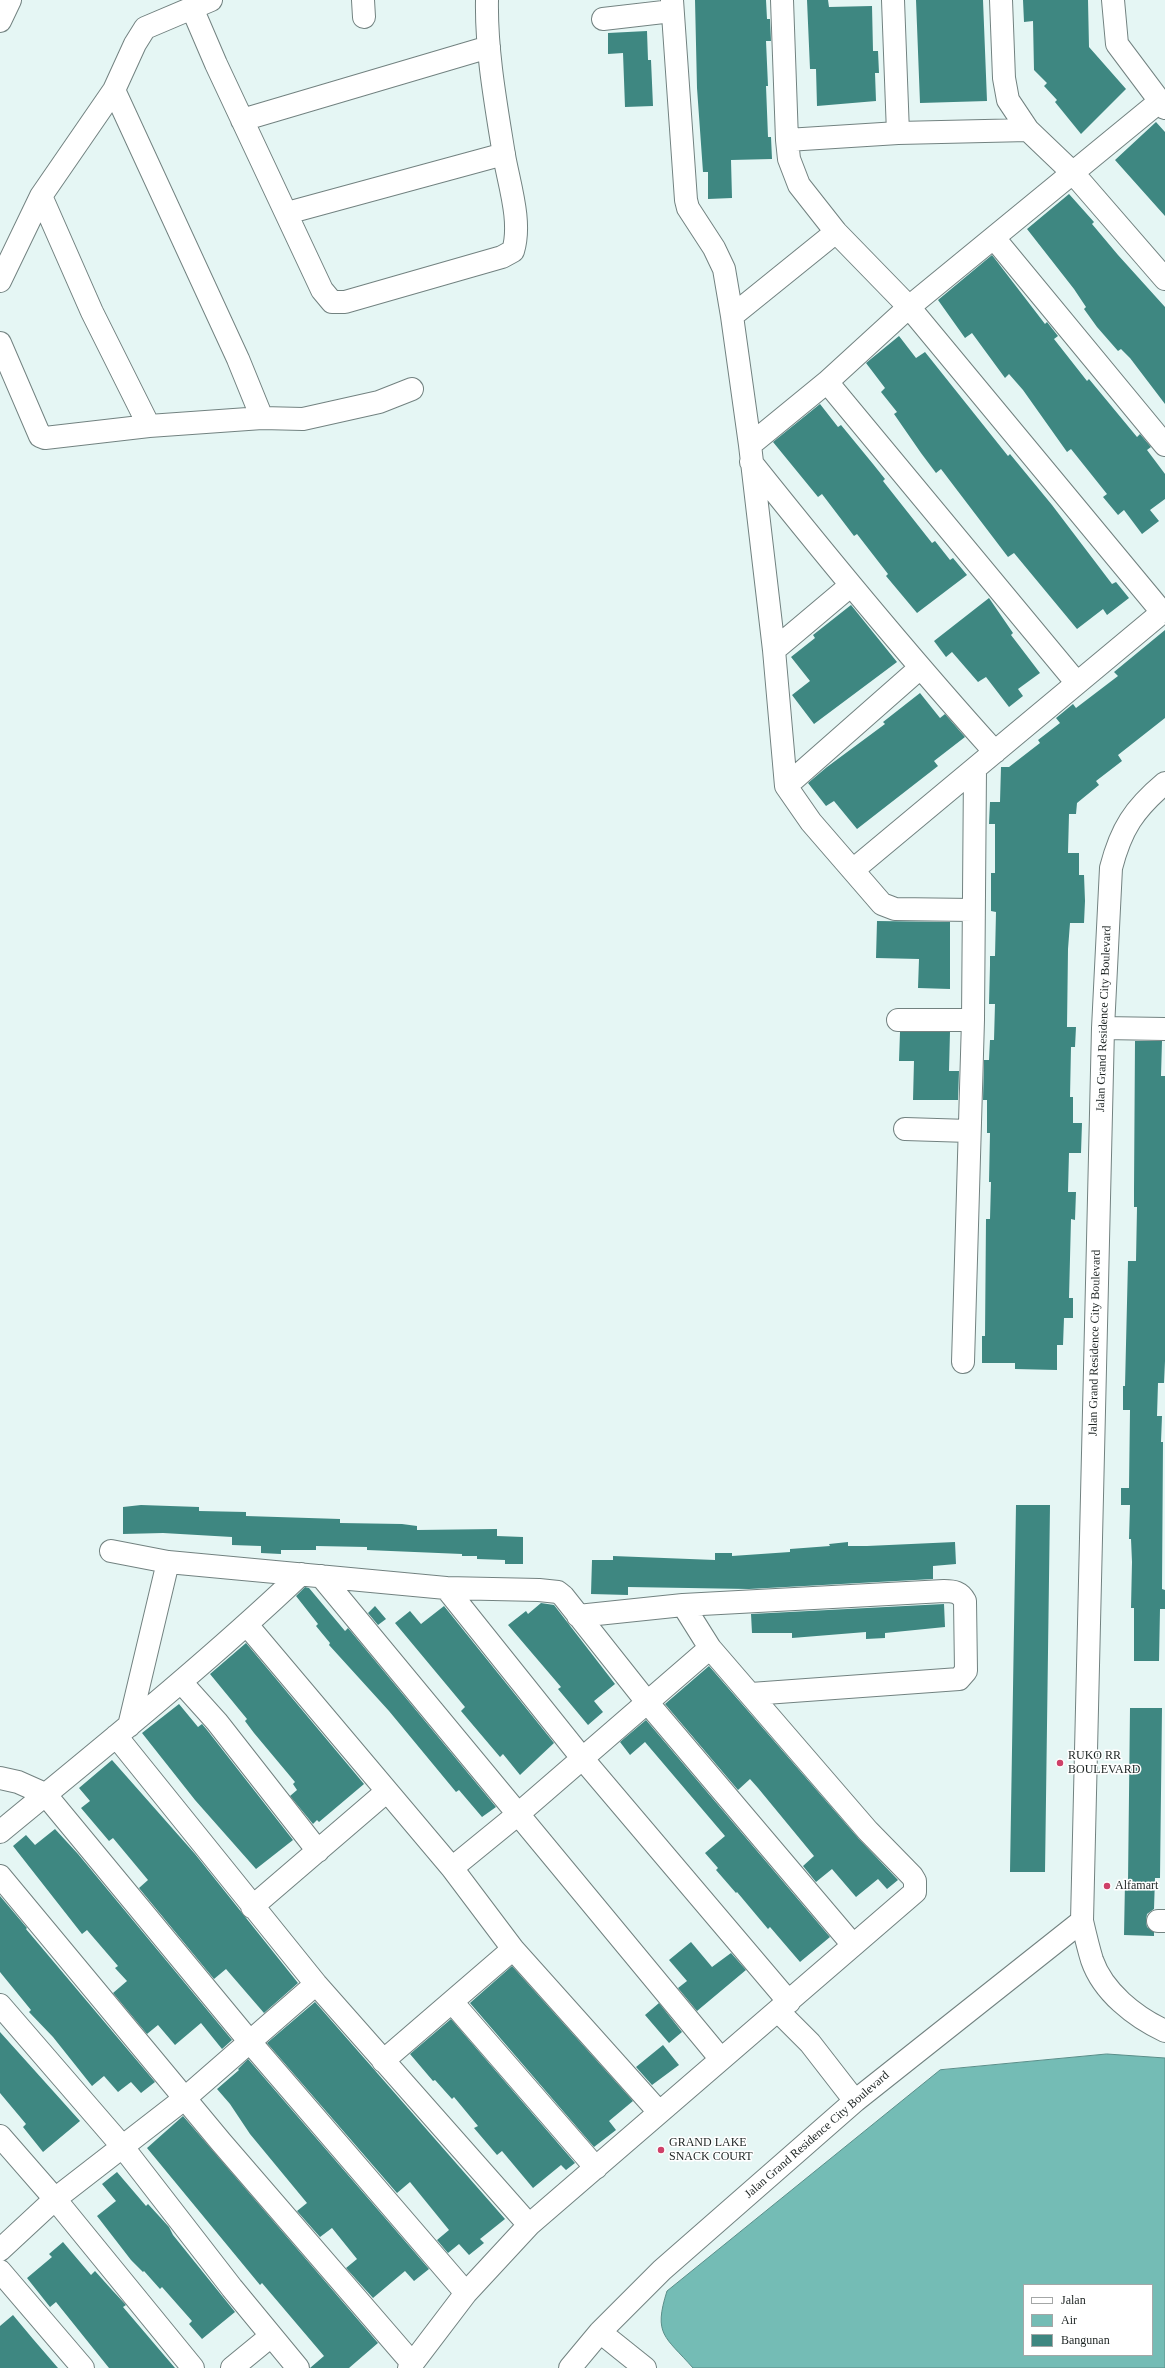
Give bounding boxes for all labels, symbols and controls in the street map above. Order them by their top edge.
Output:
street label: Jalan Grand Residence City Boulevard [1094,925,1114,1113]
street label: Jalan Grand Residence City Boulevard [1086,1250,1104,1436]
place label: RUKO RR BOULEVARD [1068,1749,1140,1777]
marker: RUKO RR BOULEVARD [1055,1758,1065,1768]
place label: Alfamart [1115,1879,1158,1893]
marker: Alfamart [1102,1881,1112,1891]
street label: Jalan Grand Residence City Boulevard [742,2068,892,2202]
place label: GRAND LAKE SNACK COURT [669,2136,753,2164]
marker: GRAND LAKE SNACK COURT [656,2145,666,2155]
legend [1023,2284,1153,2356]
text: Jalan [1061,2293,1086,2307]
text: Air [1061,2313,1077,2327]
text: Bangunan [1061,2333,1110,2347]

